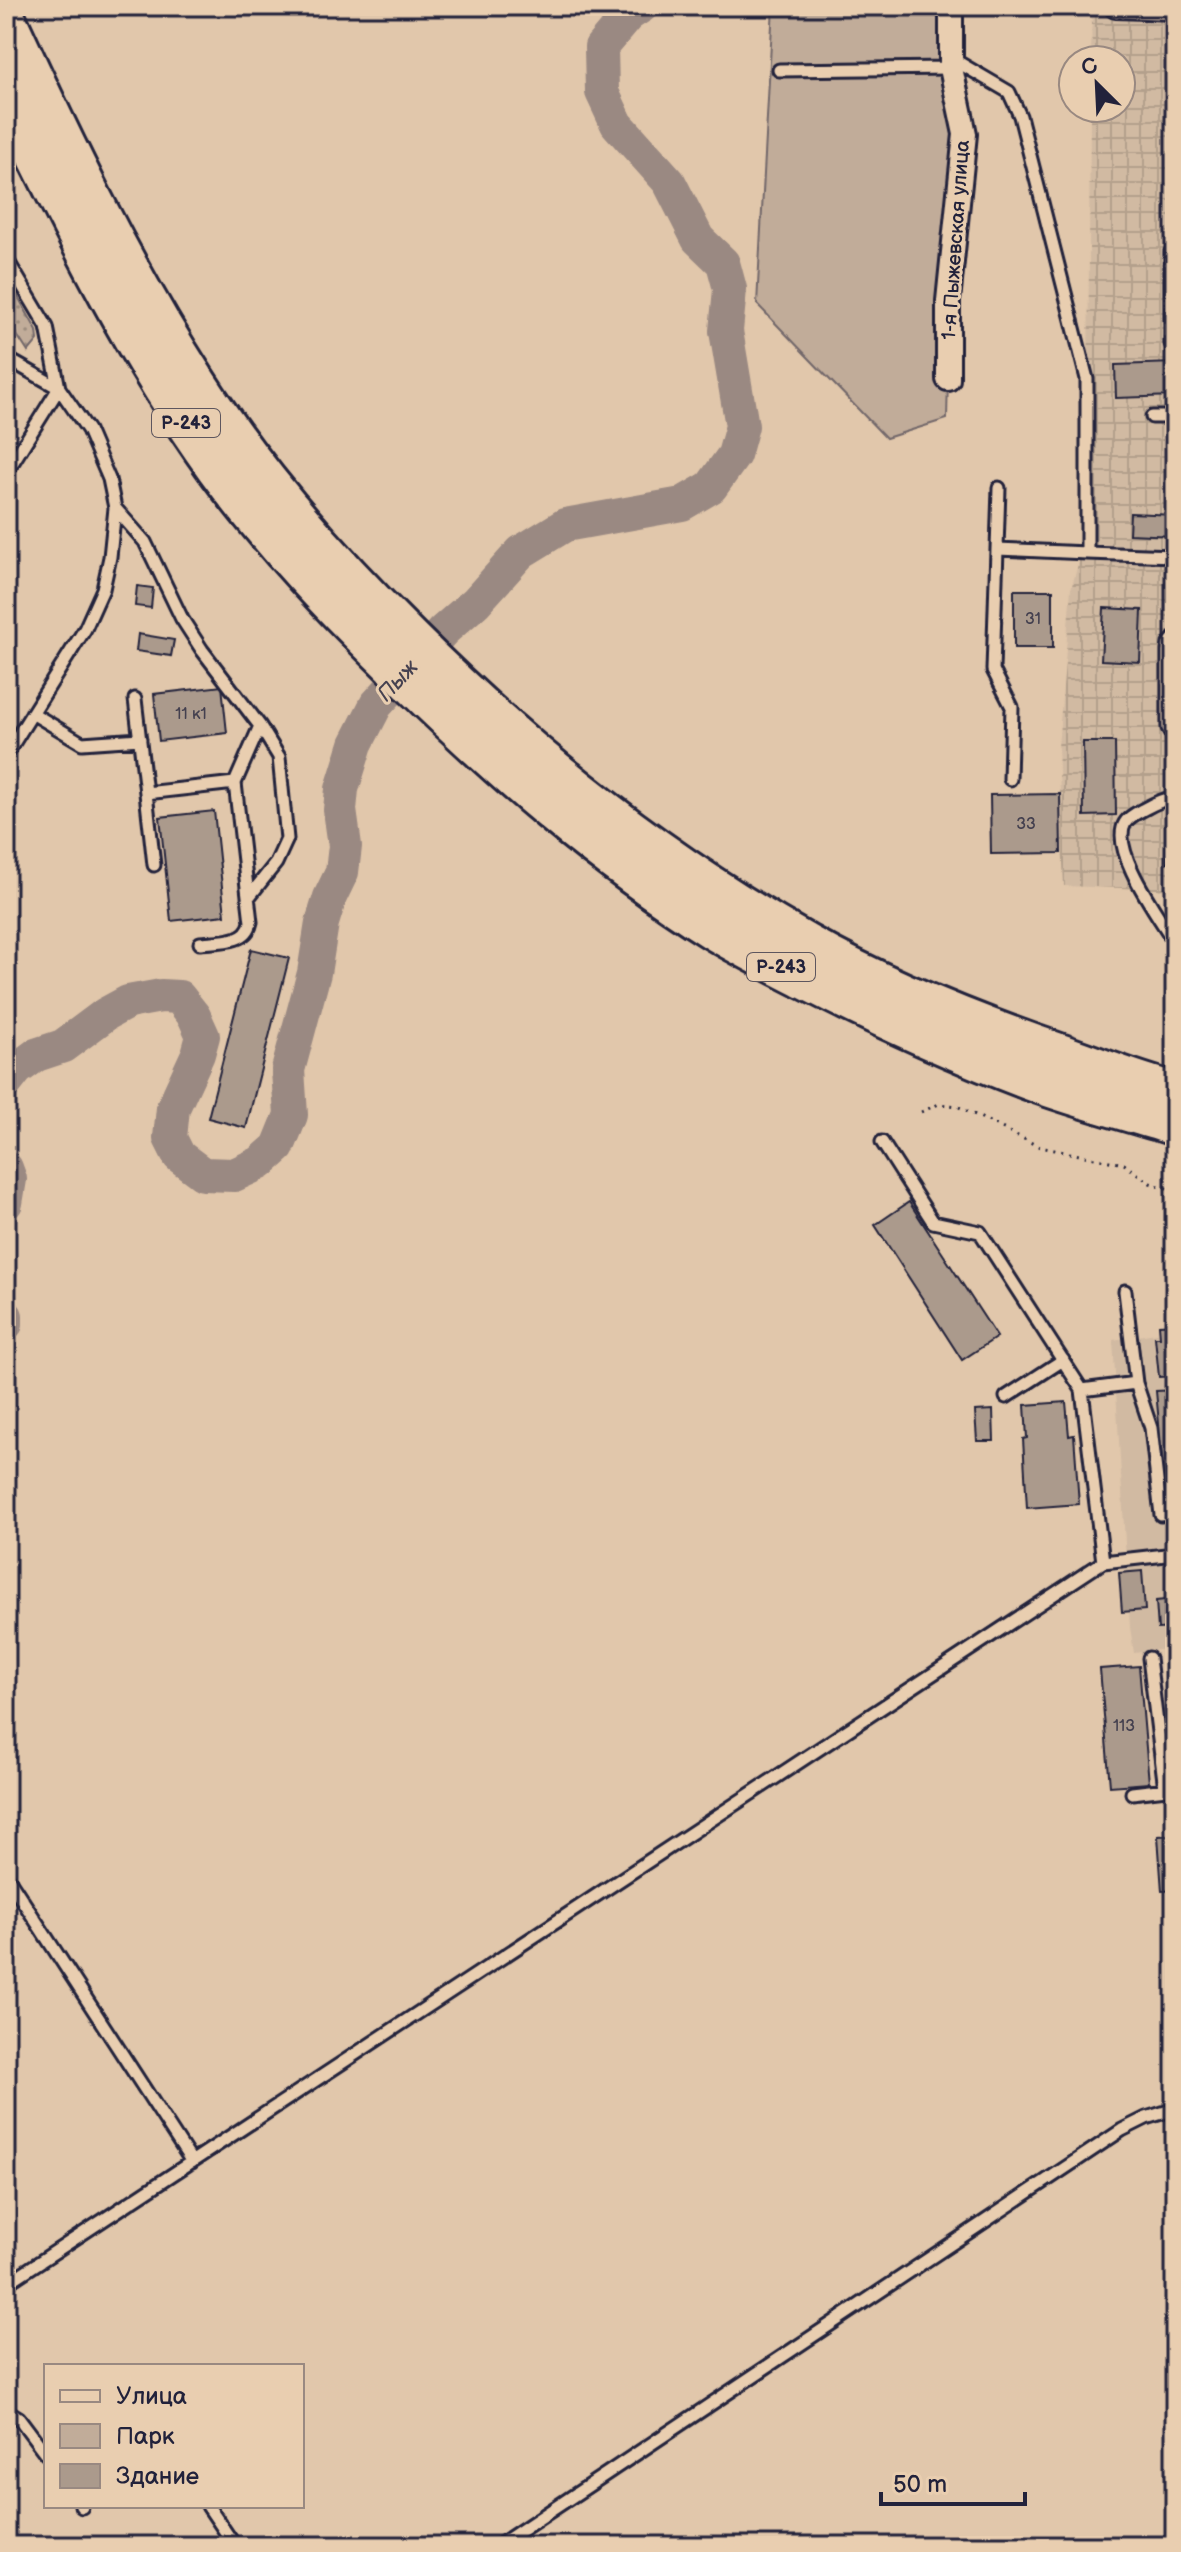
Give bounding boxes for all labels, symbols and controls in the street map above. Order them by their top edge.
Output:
north arrow [1057,44,1137,124]
text: С [1077,52,1102,83]
street label: 1-я Пыжевская улица [937,139,975,341]
road number: Р-243 [152,409,220,437]
house number: 31 [1025,610,1041,629]
water label: Пыж [372,654,425,708]
house number: 11 к1 [175,705,207,724]
house number: 33 [1016,815,1036,834]
road number: Р-243 [747,953,815,981]
house number: 113 [1113,1717,1135,1736]
legend [44,2364,304,2508]
text: Улица [116,2382,187,2411]
text: Парк [116,2422,175,2451]
scale bar [881,2456,1025,2506]
text: Здание [116,2462,199,2491]
text: 50 m [893,2470,947,2499]

